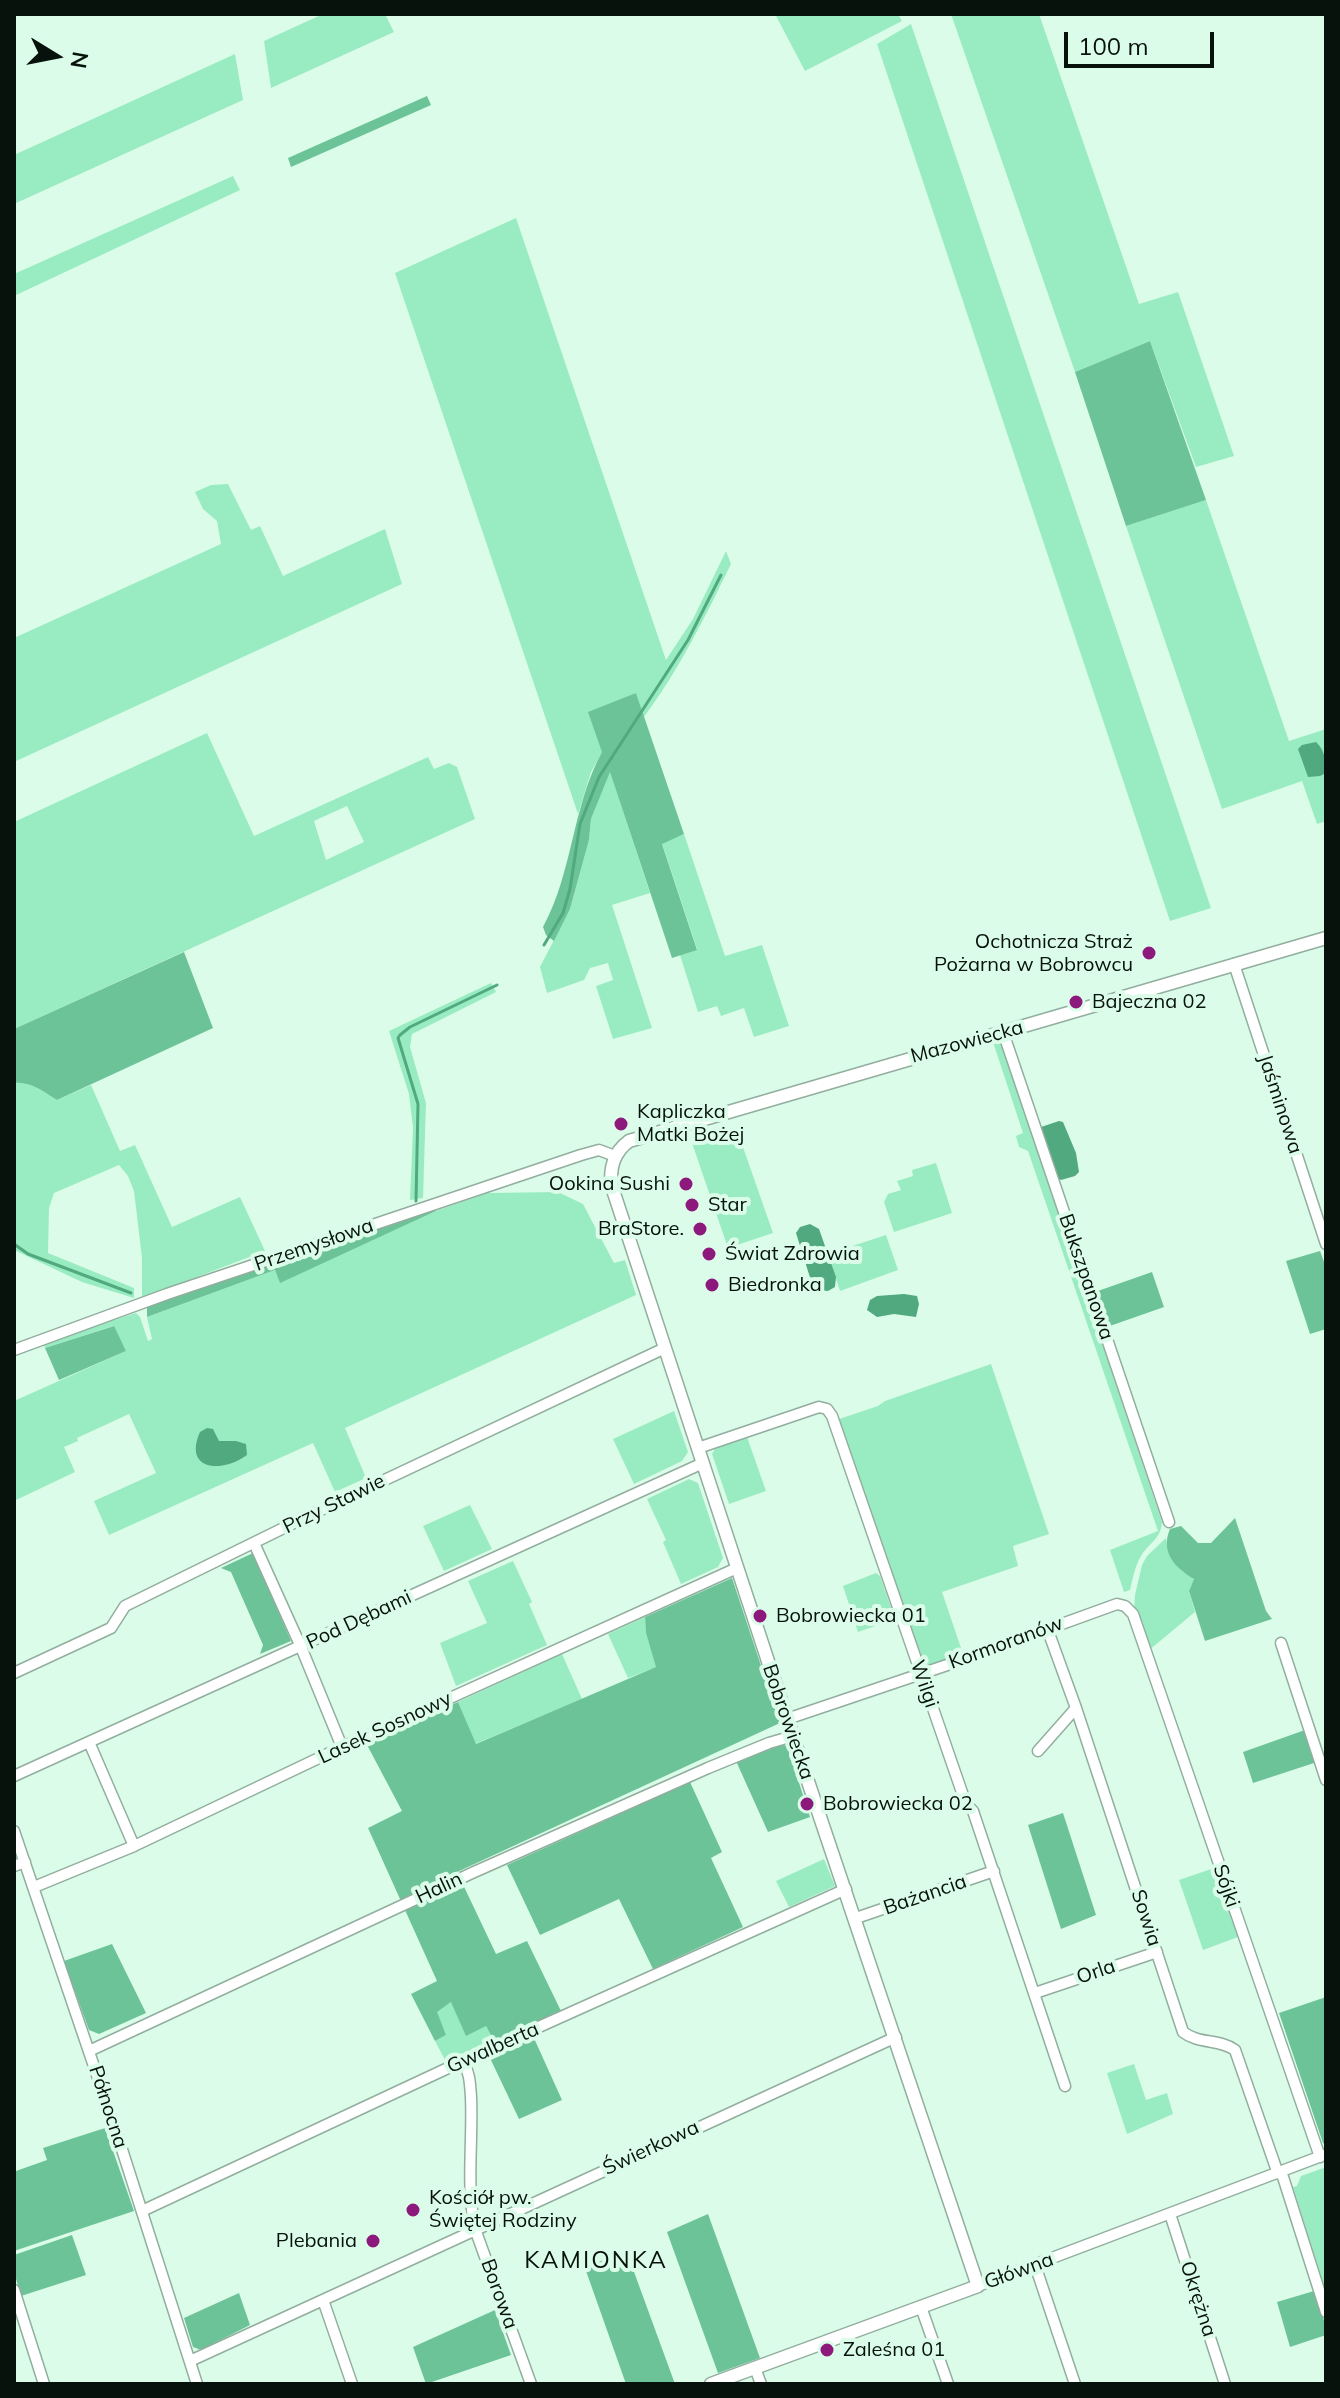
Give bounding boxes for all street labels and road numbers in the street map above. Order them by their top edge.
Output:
street label: Mazowiecka [908,1015,1026,1069]
street label: Jaśminowa [1253,1051,1307,1157]
street label: Bukszpanowa [1053,1211,1119,1343]
street label: Przemysłowa [251,1213,377,1277]
street label: Przy Stawie [279,1469,389,1539]
street label: Pod Dębami [303,1585,415,1655]
street label: Kormoranów [946,1611,1066,1675]
street label: Wilgi [905,1657,943,1711]
street label: Bobrowiecka [757,1661,819,1783]
street label: Lasek Sosnowy [315,1687,455,1769]
street label: Sójki [1208,1861,1244,1911]
street label: Halin [412,1867,466,1909]
street label: Bażancia [880,1870,970,1920]
street label: Sowia [1126,1887,1166,1949]
street label: Orla [1073,1954,1119,1990]
street label: Gwalberta [443,2017,543,2079]
street label: Północna [83,2063,133,2151]
street label: Świerkowa [599,2115,703,2181]
street label: Główna [981,2247,1057,2295]
street label: Borowa [475,2256,523,2332]
street label: Okrężna [1175,2258,1221,2340]

